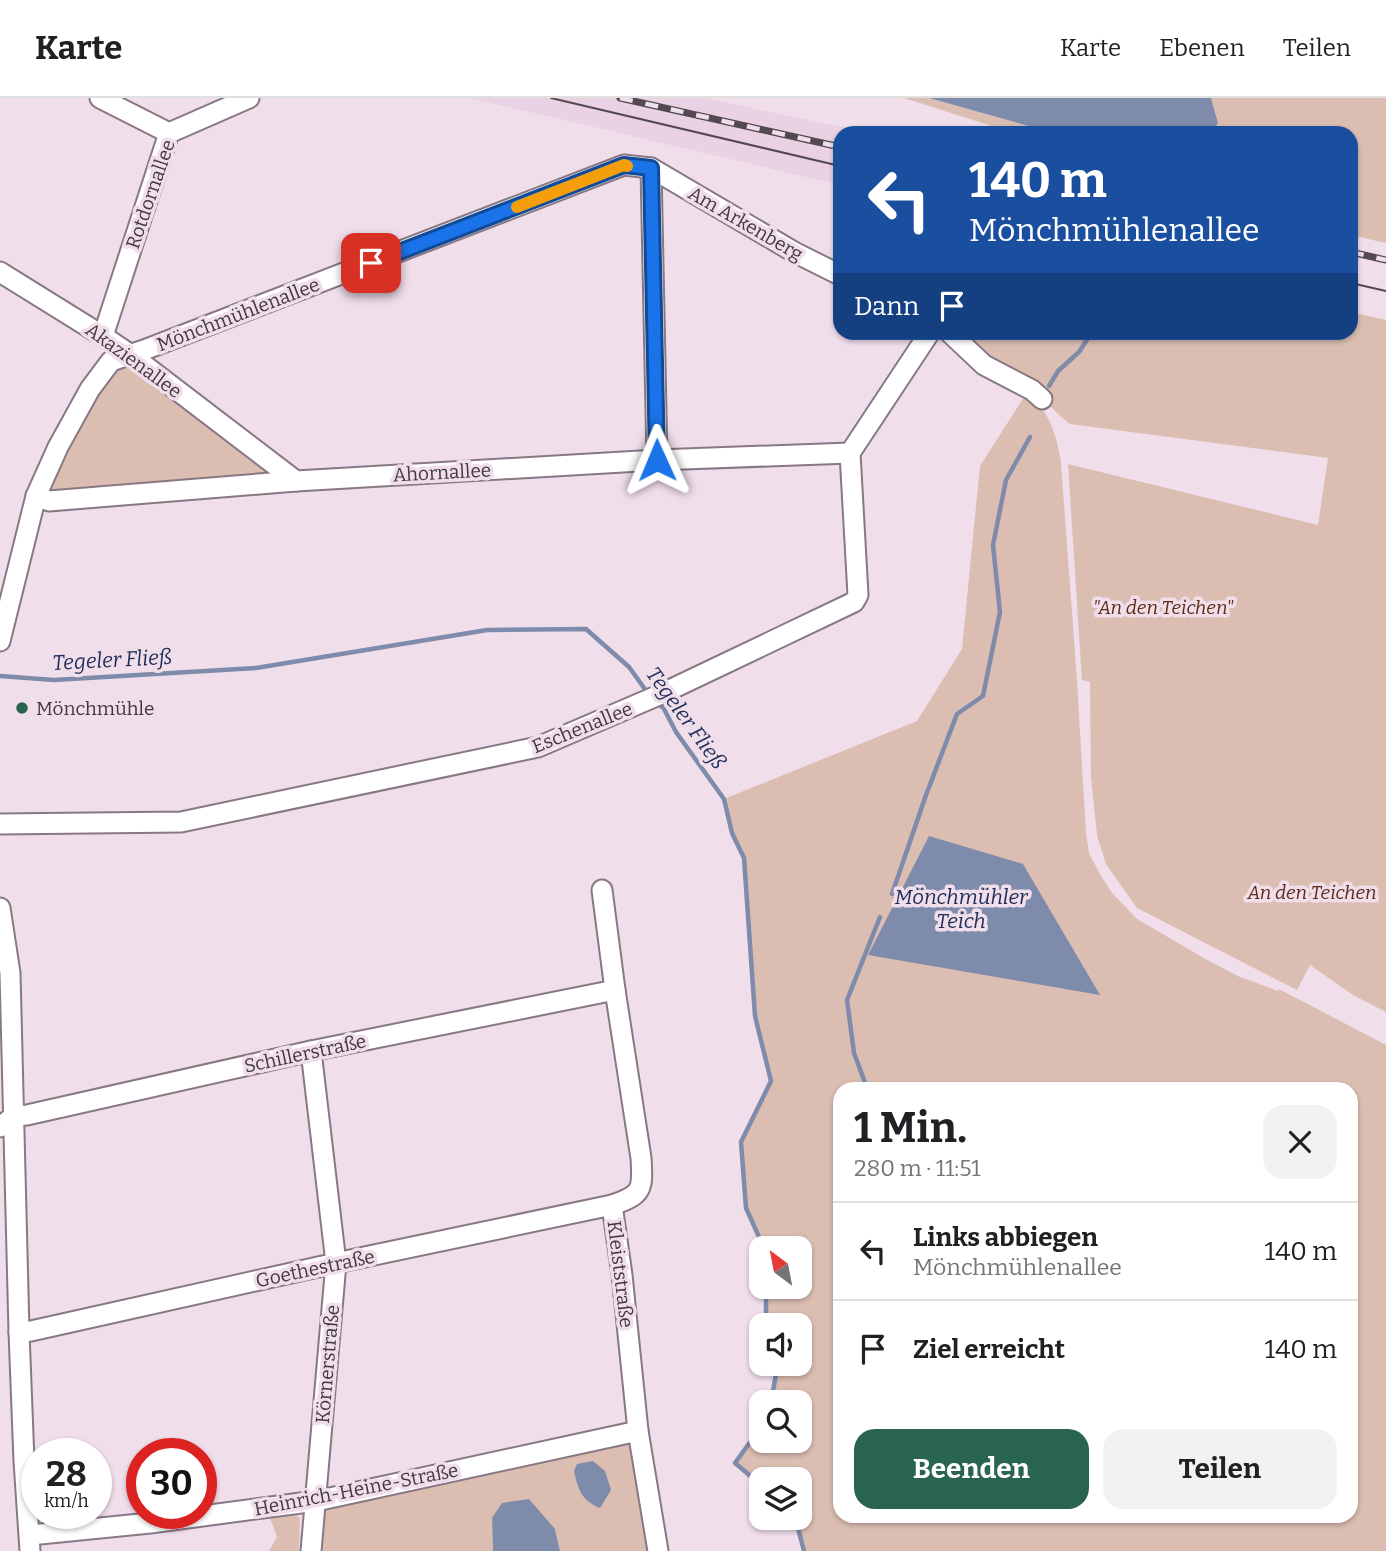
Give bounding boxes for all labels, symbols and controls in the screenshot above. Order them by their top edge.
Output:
text: Karte [35,28,122,68]
text: Karte [1060,34,1121,62]
text: Ebenen [1159,34,1245,62]
text: Teilen [1283,34,1351,62]
street label: Rotdornallee [121,136,180,252]
text: 140 m [969,151,1107,210]
icon: left [854,154,945,245]
street label: Am Arkenberg [684,181,808,266]
text: Mönchmühlenallee [969,211,1260,249]
pin [341,233,401,293]
icon: arrive [352,244,390,282]
street label: Mönchmühlenallee [154,273,323,356]
icon: arrive [933,287,971,325]
text: Dann [854,291,919,322]
street label: Akazienallee [81,318,186,403]
position arrow [620,423,694,497]
street label: Ahornallee [392,458,492,487]
park label: "An den Teichen" [1093,596,1234,619]
water label: Tegeler Fließ [52,644,172,676]
water label: Tegeler Fließ [640,662,732,774]
place label: Mönchmühle [36,697,154,720]
street label: Eschenallee [529,697,636,758]
marker: Mönchmühle [14,700,30,716]
park label: An den Teichen [1246,881,1377,904]
water label: Mönchmühler Teich [894,884,1029,934]
street label: Schillerstraße [242,1029,368,1078]
text: 1 Min. [854,1103,967,1153]
button: close [1263,1105,1337,1179]
text: 280 m · 11:51 [854,1154,981,1182]
street label: Kleiststraße [603,1219,638,1329]
text: Links abbiegen [913,1222,1098,1253]
icon: left [854,1232,892,1270]
north arrow [749,1236,812,1298]
map controls [749,1236,812,1530]
text: 140 m [1265,1236,1337,1267]
street label: Goethestraße [254,1245,377,1292]
text: Mönchmühlenallee [913,1253,1122,1281]
street label: Körnerstraße [311,1304,344,1424]
button: sound [749,1313,812,1376]
icon: arrive [854,1330,892,1368]
text: Ziel erreicht [913,1334,1065,1365]
text: 140 m [1265,1334,1337,1365]
button: search [749,1390,812,1453]
button: Beenden [854,1429,1089,1509]
button: Teilen [1103,1429,1337,1509]
speed limit sign: 30 [126,1438,217,1529]
text: 28 [46,1453,87,1495]
street label: Heinrich-Heine-Straße [252,1458,460,1521]
button: layers [749,1467,812,1530]
text: km/h [44,1490,89,1512]

